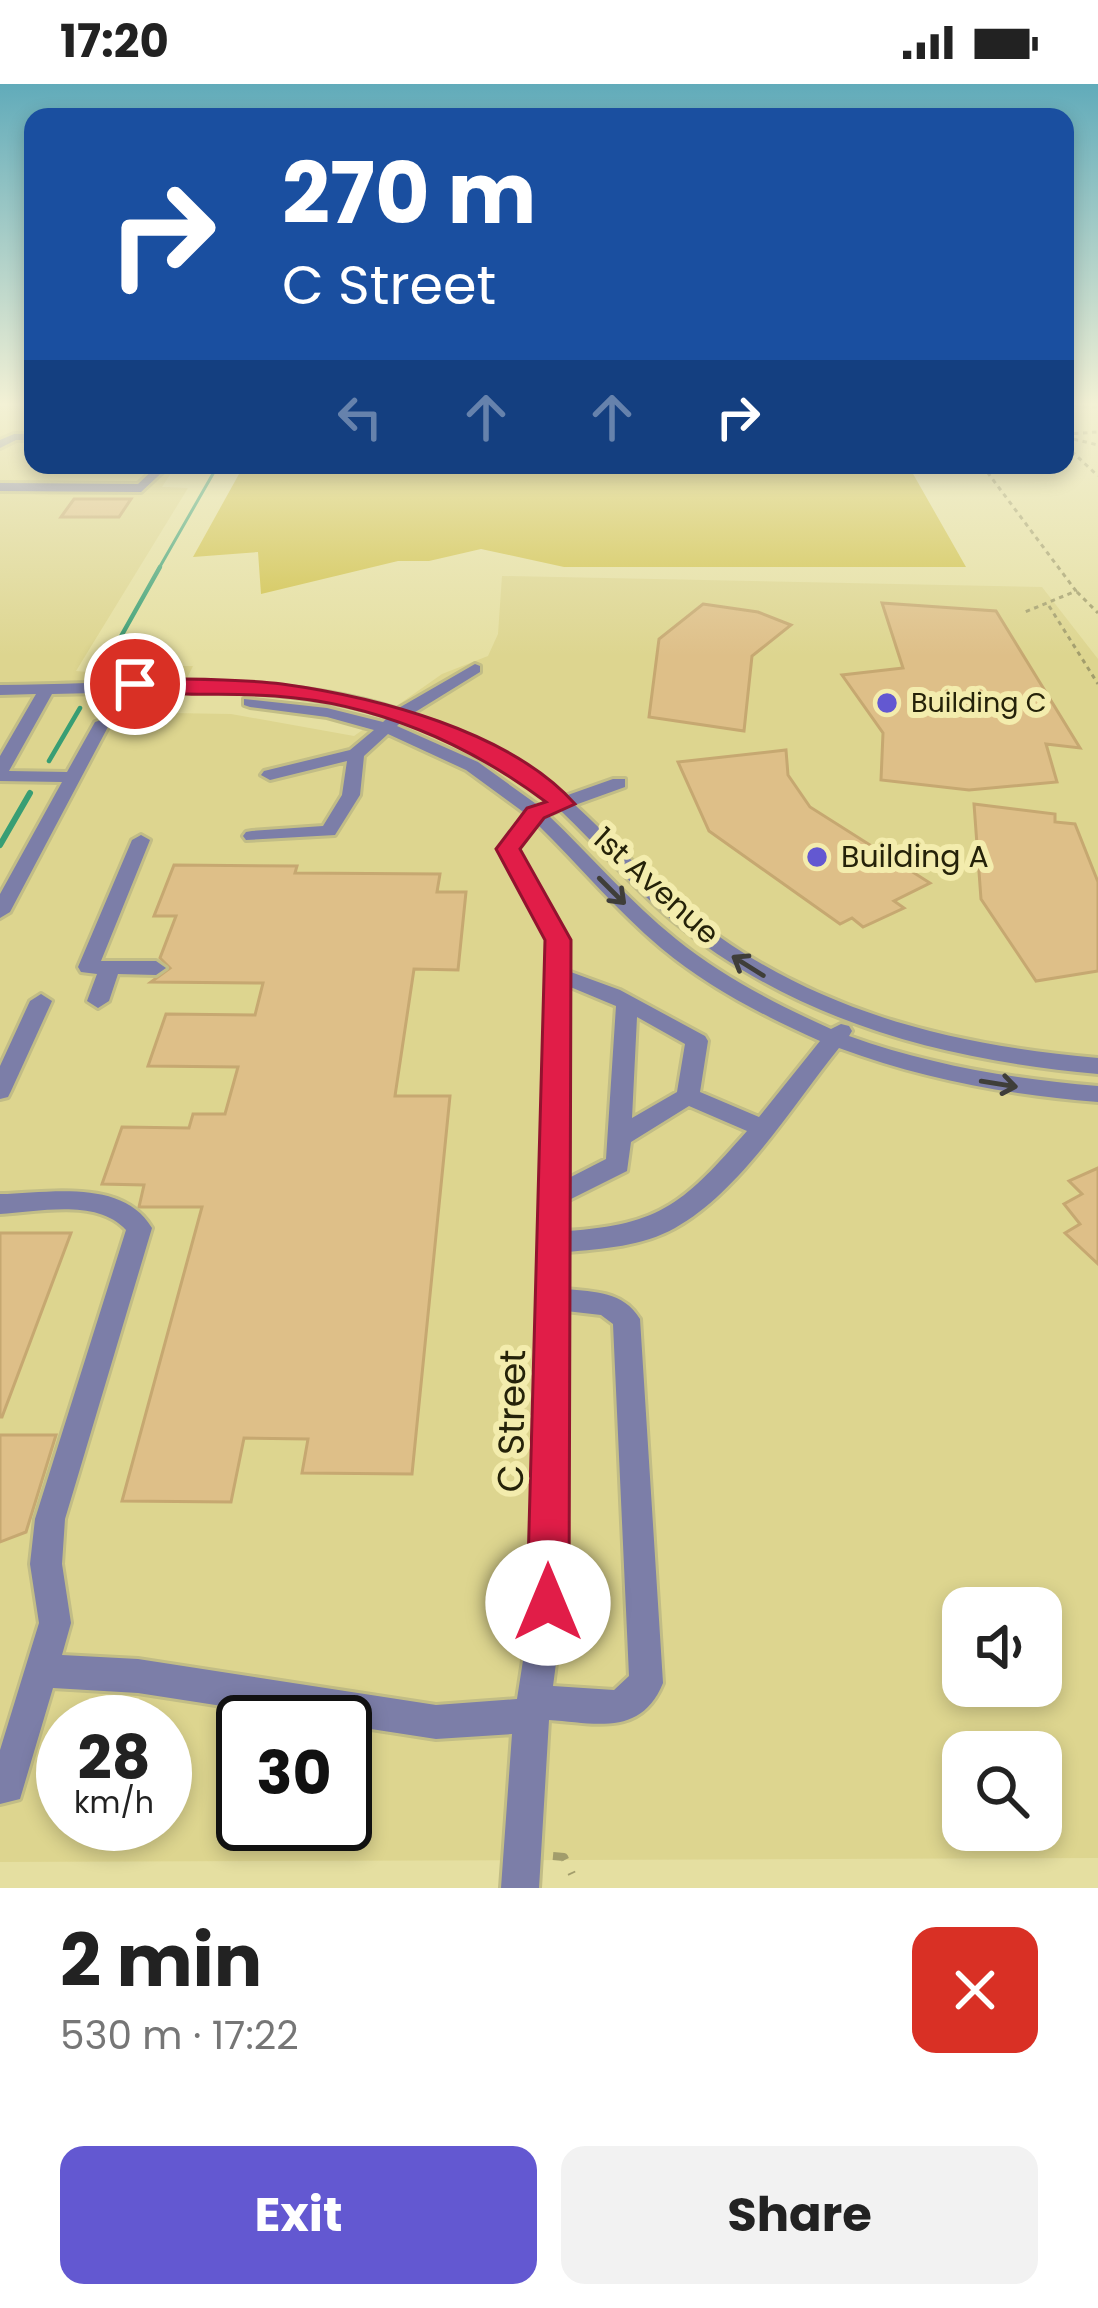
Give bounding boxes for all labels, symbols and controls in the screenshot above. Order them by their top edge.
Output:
text: 17:20 [60,10,169,73]
text: 270 m [282,135,536,252]
icon: right [84,156,240,312]
text: C Street [282,247,496,323]
icon: left [327,384,393,450]
icon: ahead [453,384,519,450]
icon: ahead [579,384,645,450]
icon: right [705,384,771,450]
pin [84,633,186,735]
icon: arrive [102,651,168,717]
place label: Building C [911,684,1047,721]
marker: Building C [874,690,900,716]
street label: 1st Avenue [584,817,729,954]
place label: Building A [841,835,989,878]
marker: Building A [804,844,830,870]
one-way arrow [597,876,626,904]
one-way arrow [731,953,765,978]
one-way arrow [979,1073,1018,1096]
street label: C Street [485,1349,538,1493]
position arrow [485,1540,611,1666]
map controls [942,1587,1062,1851]
button: sound [942,1587,1062,1707]
speed limit sign: 30 [216,1695,372,1851]
text: 28 [77,1716,151,1800]
button: search [942,1731,1062,1851]
text: km/h [74,1781,154,1824]
text: 2 min [60,1910,262,2011]
button: close [912,1927,1038,2053]
text: 530 m · 17:22 [60,2008,299,2063]
button: Exit [60,2146,537,2284]
button: Share [561,2146,1038,2284]

